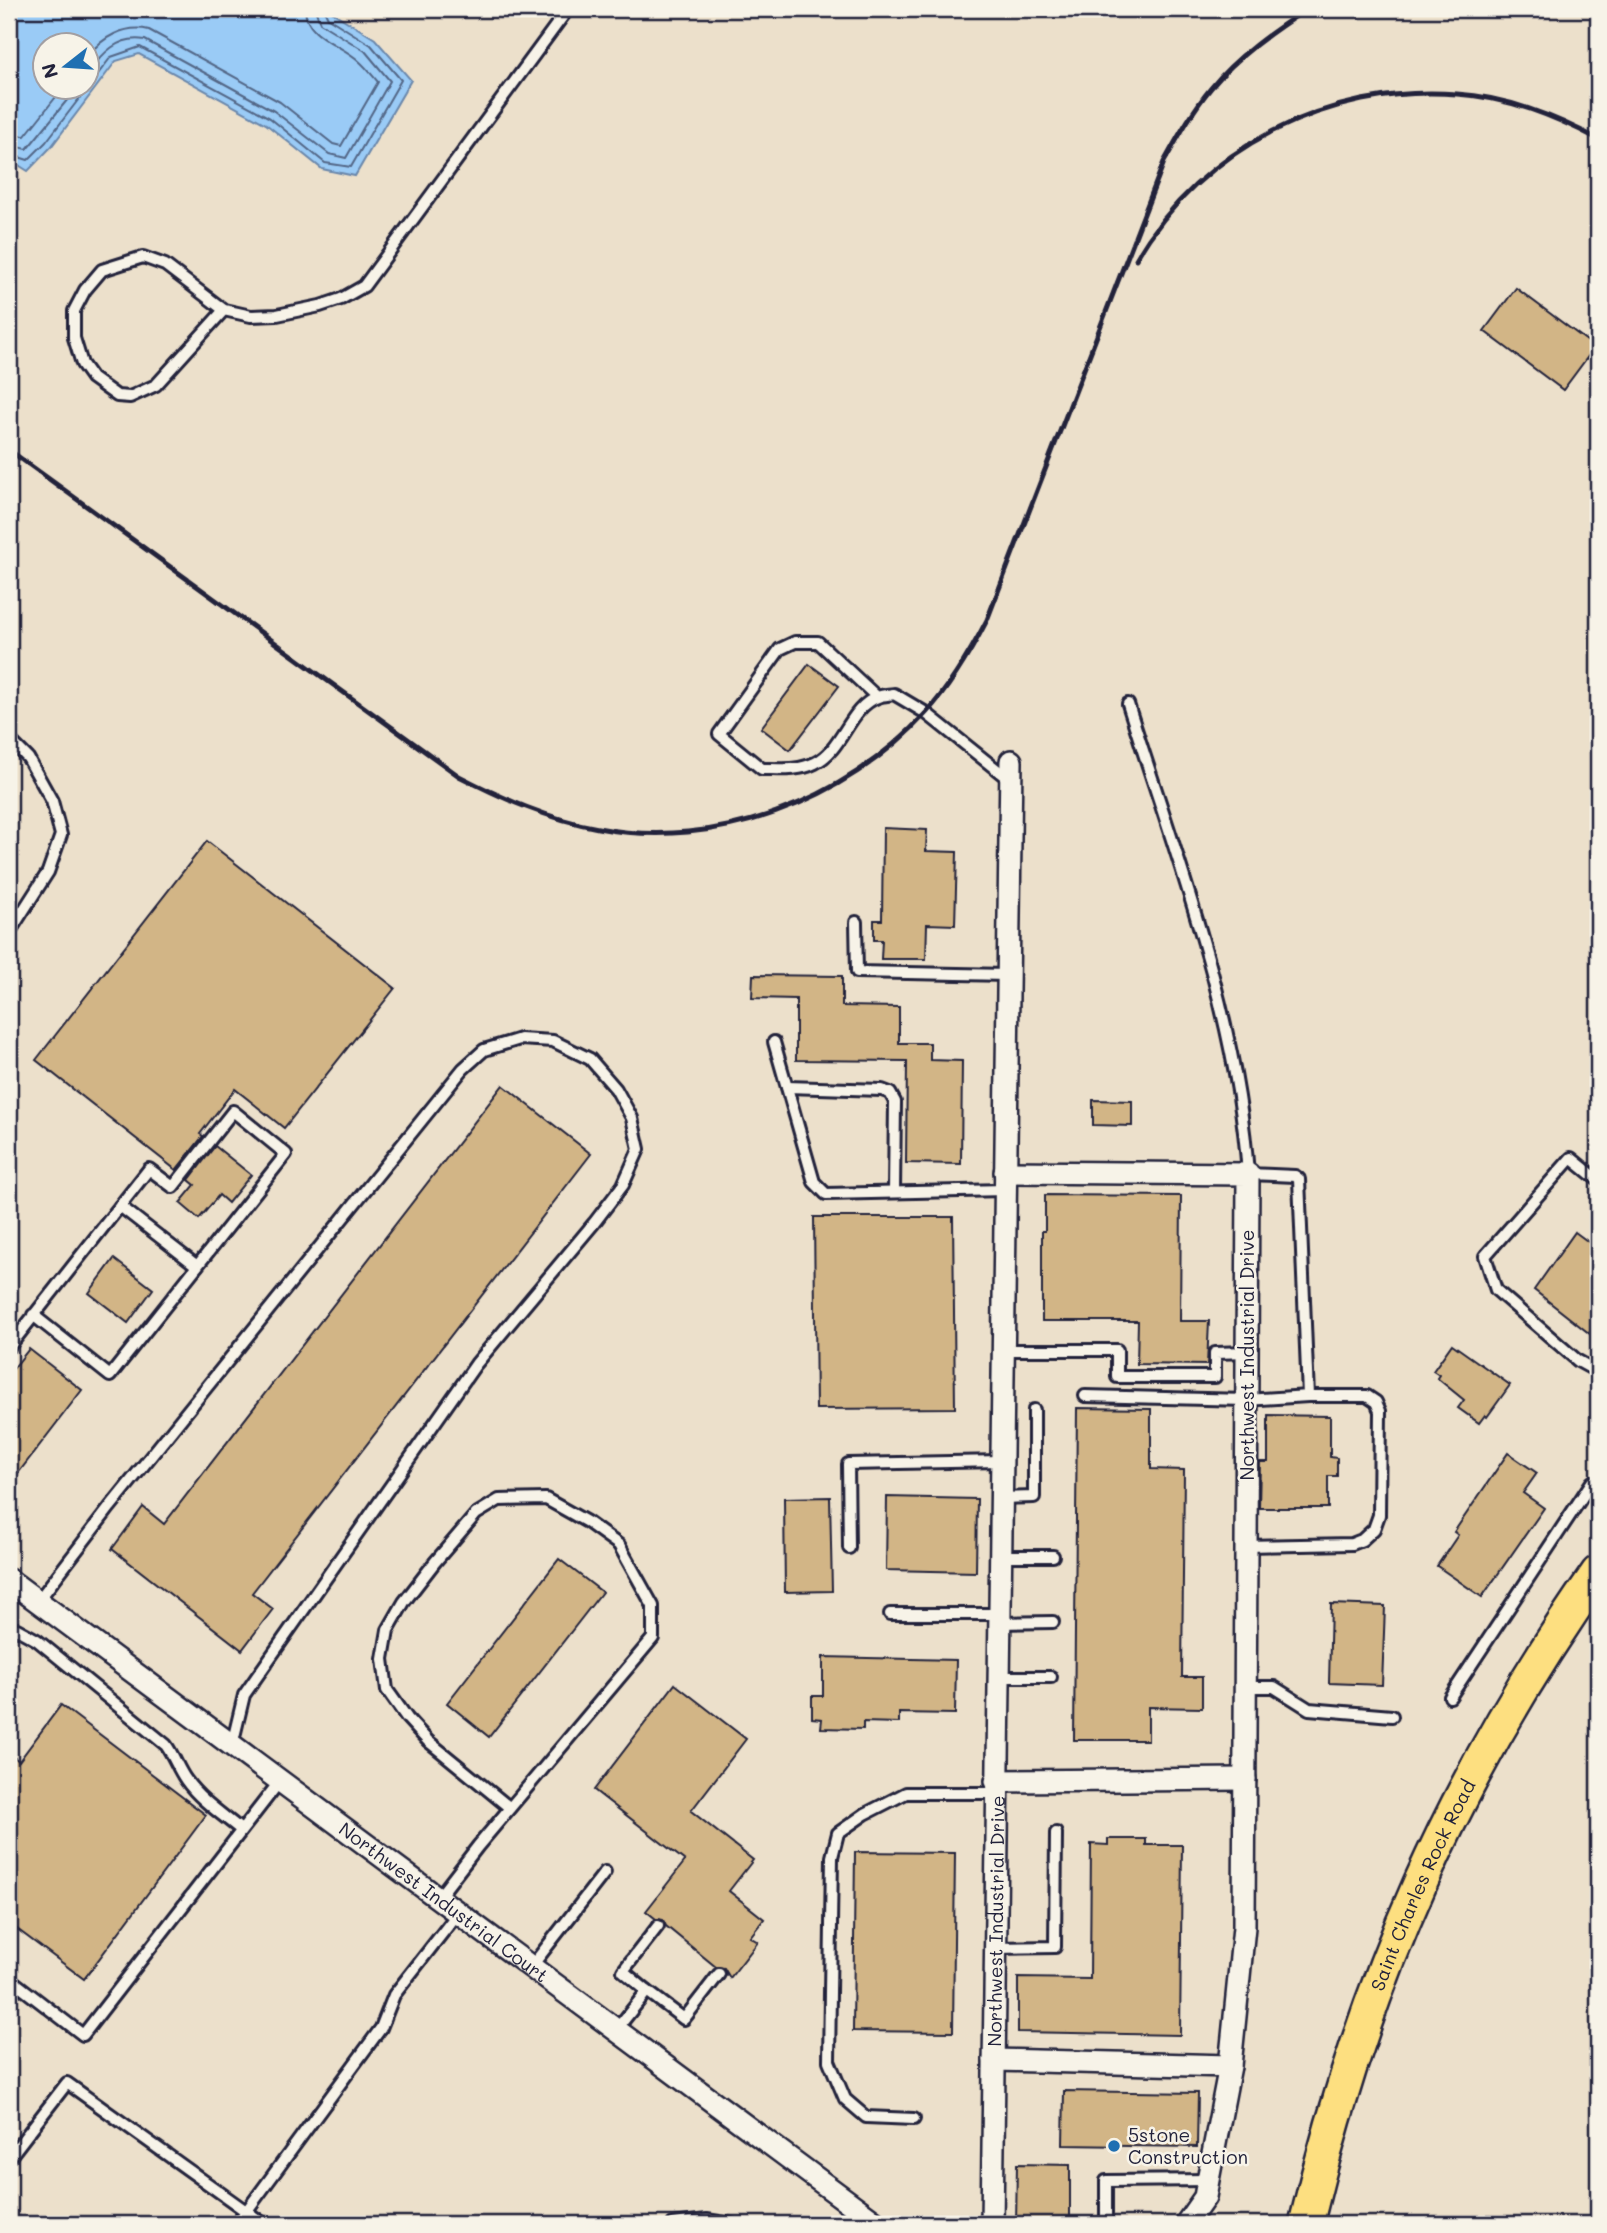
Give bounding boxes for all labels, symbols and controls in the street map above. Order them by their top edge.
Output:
north arrow [32,32,102,102]
text: N [35,61,63,82]
street label: Northwest Industrial Drive [1234,1229,1259,1481]
street label: Saint Charles Rock Road [1364,1775,1481,1994]
street label: Northwest Industrial Drive [981,1795,1010,2047]
street label: Northwest Industrial Court [334,1816,554,1987]
place label: 5stone Construction [1128,2122,1248,2169]
marker: 5stone Construction [1106,2138,1122,2154]

